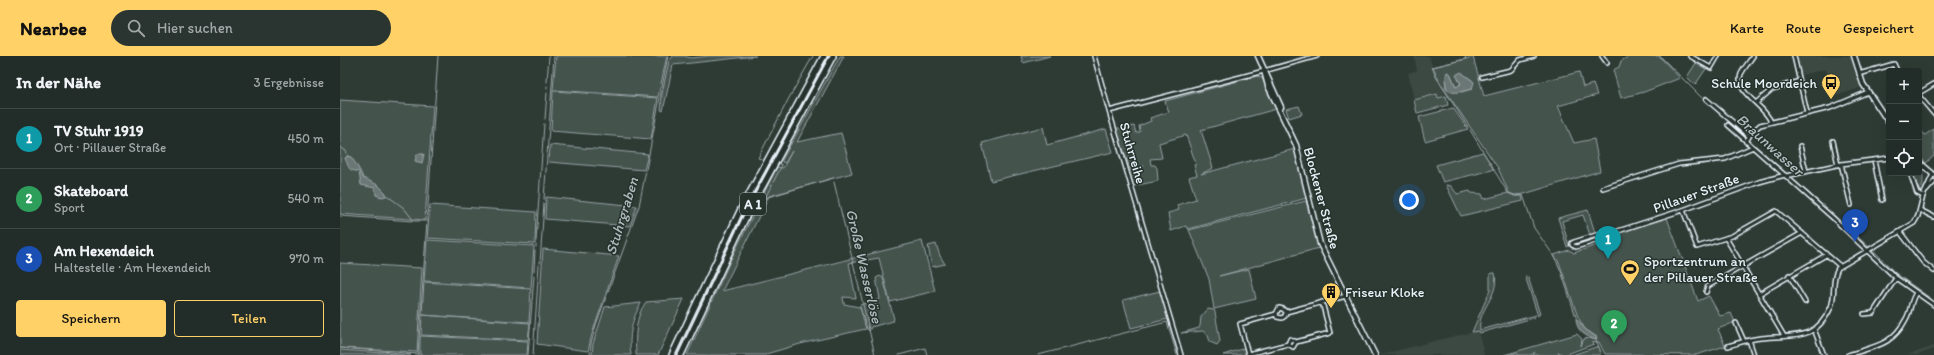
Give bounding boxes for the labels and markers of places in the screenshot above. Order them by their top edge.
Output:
bus stop icon: Schule Moordeich [1820,72,1842,100]
place label: Schule Moordeich [1711,75,1817,92]
pin: 3 [1842,209,1868,242]
pin: 1 [1595,226,1621,259]
place label: Sportzentrum an der Pillauer Straße [1644,253,1758,286]
sports icon: Sportzentrum an der Pillauer Straße [1619,258,1641,286]
building icon: Friseur Kloke [1320,281,1342,309]
place label: Friseur Kloke [1345,284,1425,301]
pin: 2 [1601,310,1627,343]

